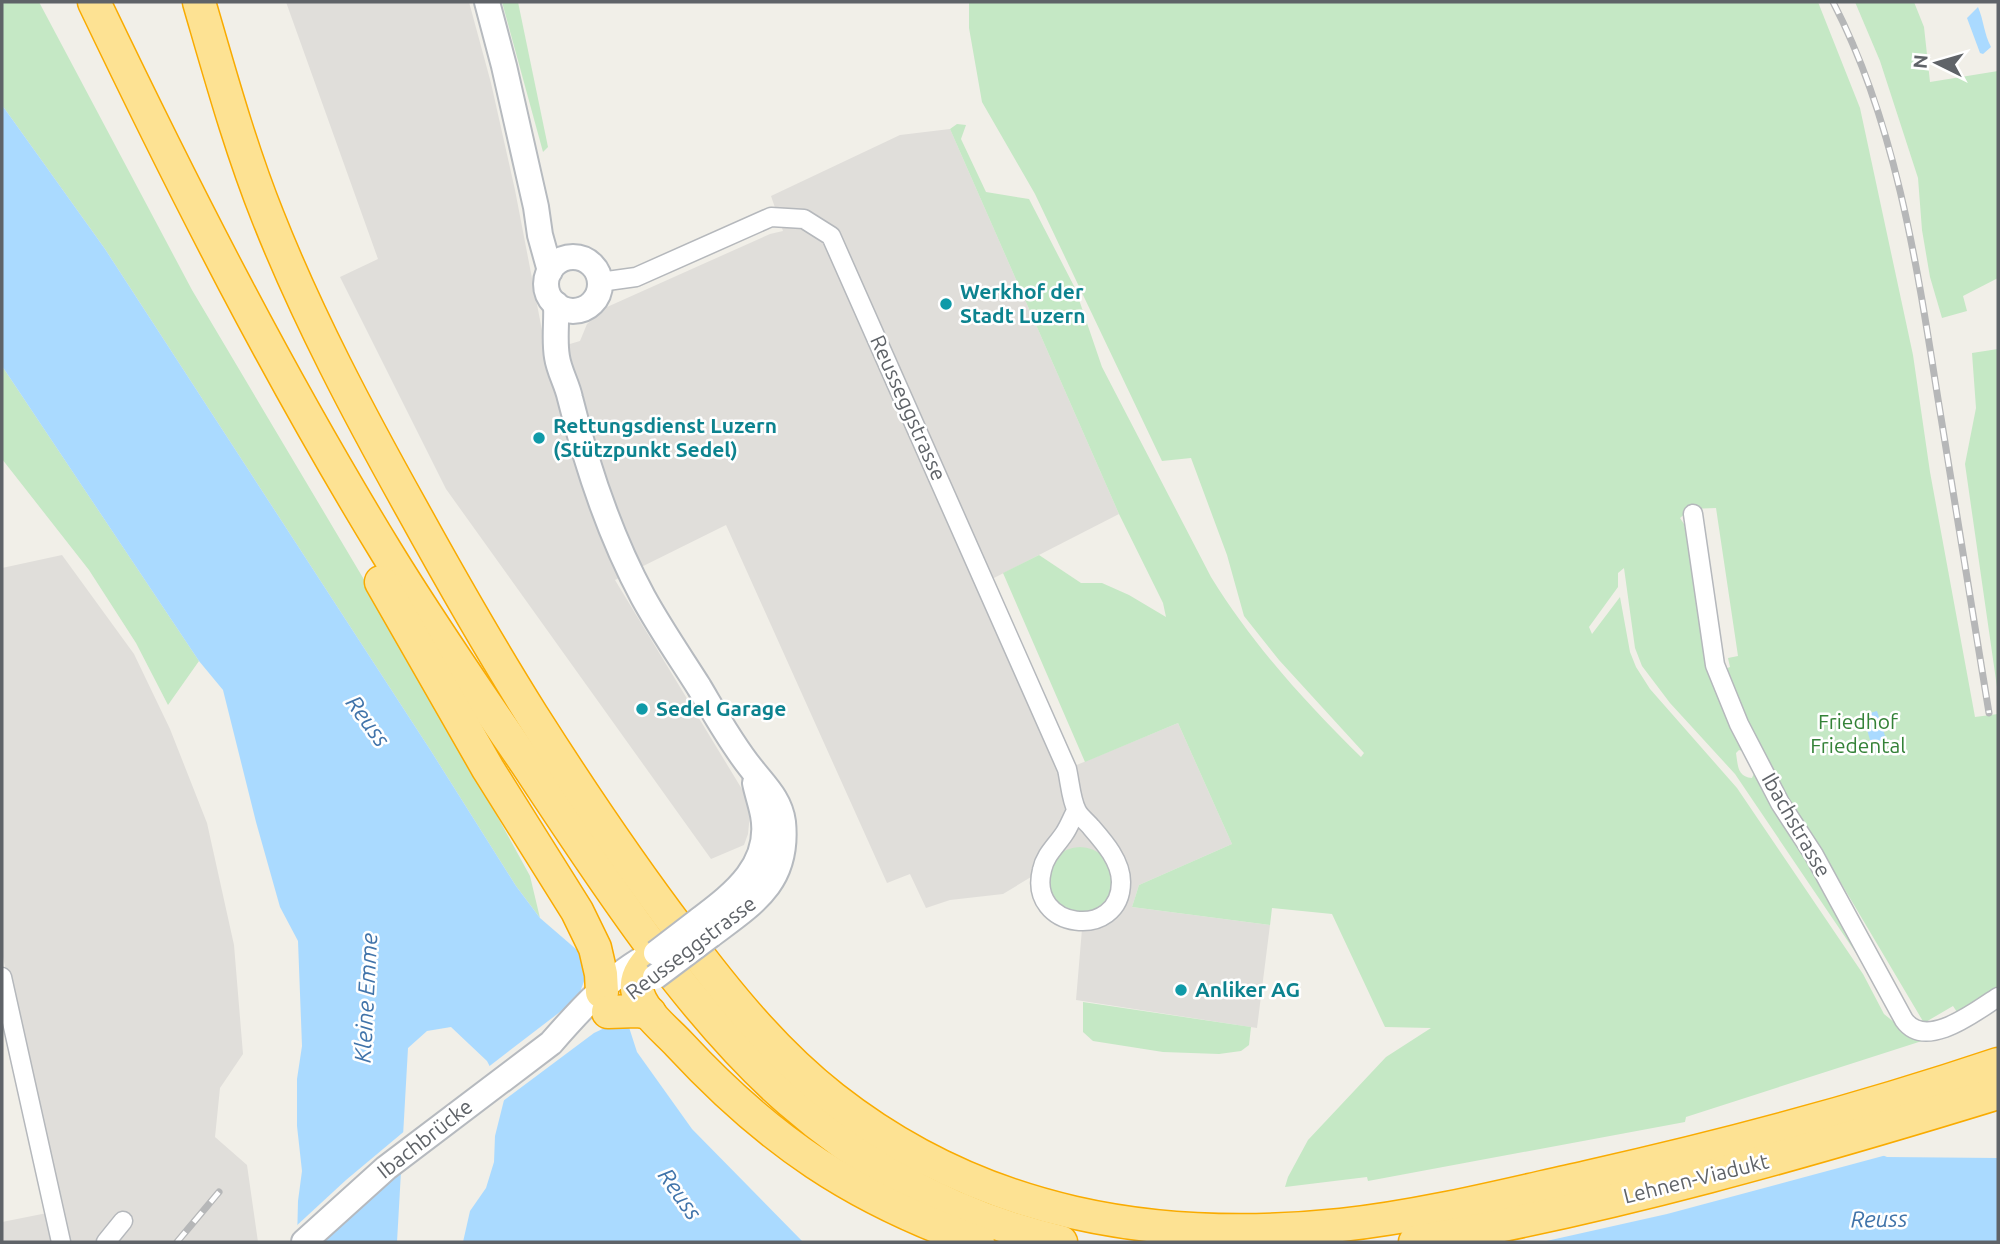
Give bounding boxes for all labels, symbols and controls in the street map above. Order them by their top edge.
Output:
north arrow [1902,28,1972,98]
text: N [1908,53,1932,70]
place label: Werkhof der Stadt Luzern [960,279,1086,327]
marker: Werkhof der Stadt Luzern [938,296,954,312]
street label: Reusseggstrasse [866,331,952,484]
place label: Rettungsdienst Luzern (Stützpunkt Sedel) [553,413,777,461]
marker: Rettungsdienst Luzern (Stützpunkt Sedel) [531,430,547,446]
water label: Reuss [342,690,395,751]
place label: Sedel Garage [656,696,786,720]
marker: Sedel Garage [634,701,650,717]
park label: Friedhof Friedental [1810,709,1906,757]
street label: Ibachstrasse [1757,768,1836,881]
street label: Reusseggstrasse [621,891,760,1004]
water label: Kleine Emme [350,932,381,1064]
place label: Anliker AG [1195,977,1300,1001]
marker: Anliker AG [1173,982,1189,998]
street label: Ibachbrücke [372,1094,477,1183]
street label: Lehnen-Viadukt [1621,1148,1771,1208]
water label: Reuss [654,1163,707,1225]
water label: Reuss [1850,1205,1908,1231]

